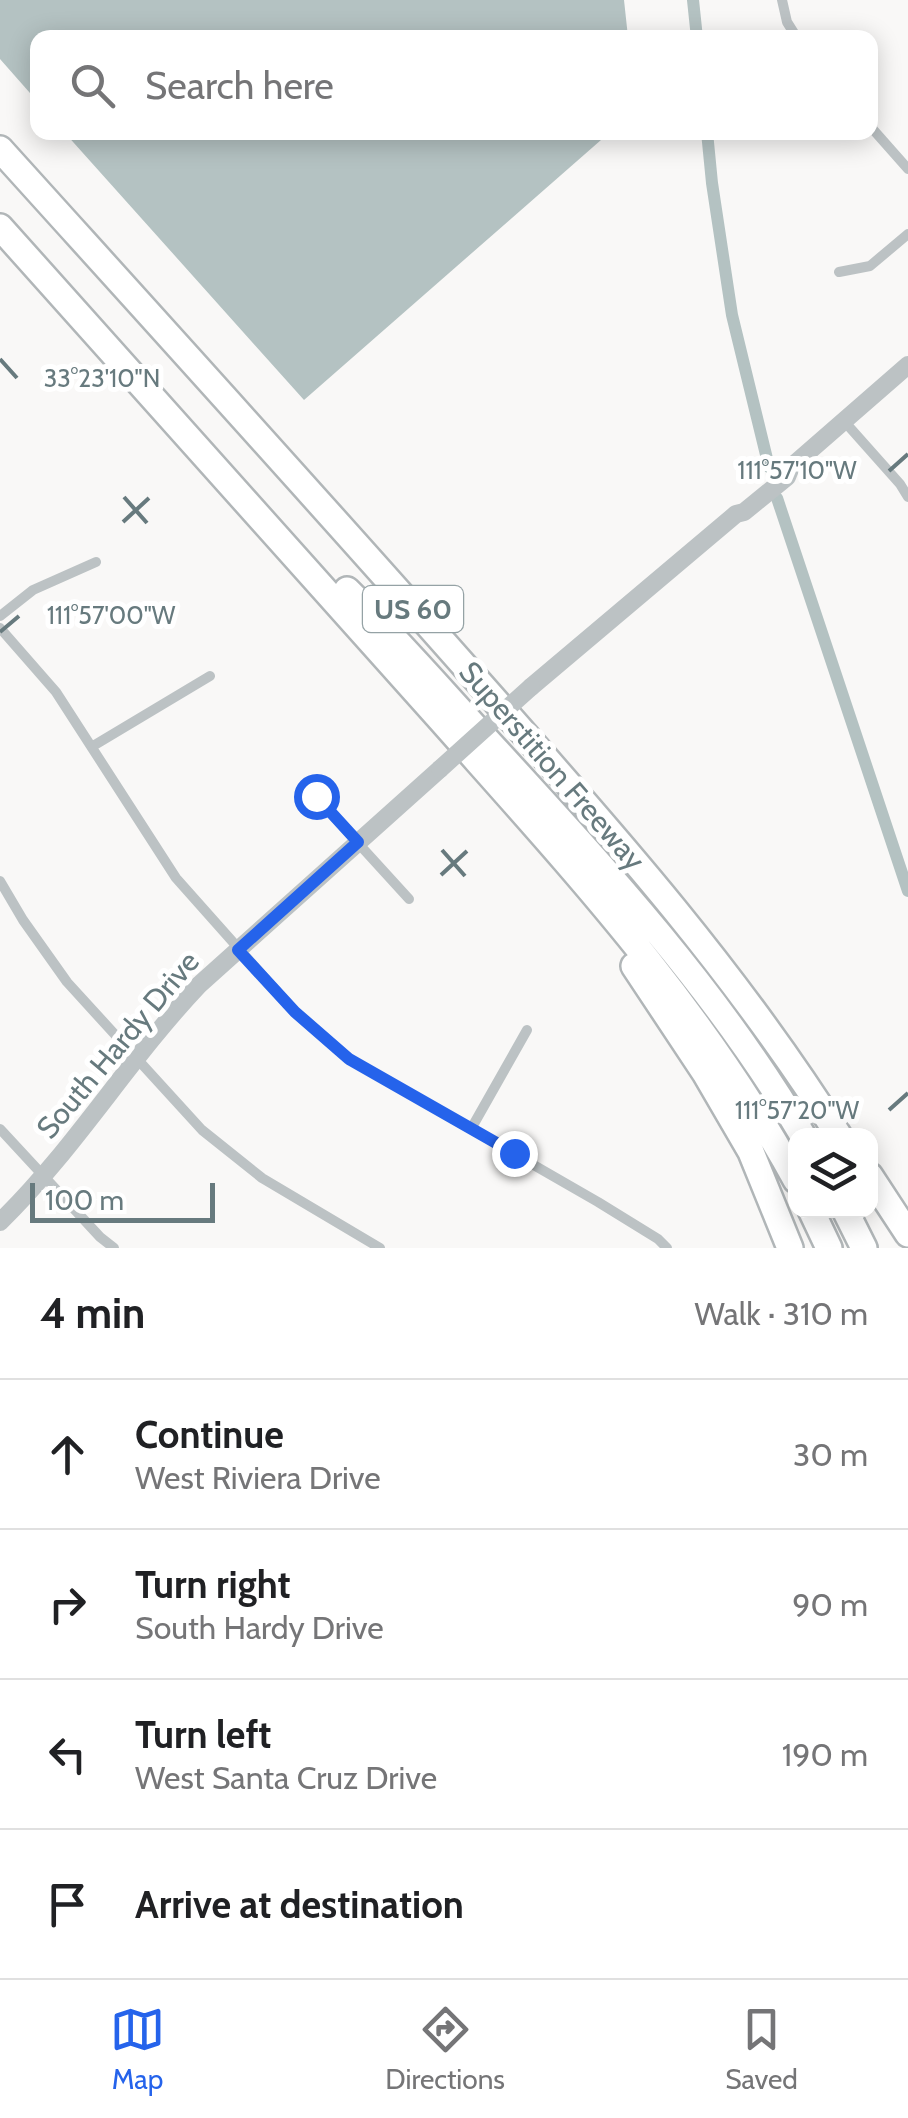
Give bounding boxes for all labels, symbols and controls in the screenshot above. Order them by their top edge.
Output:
search box [30,30,878,140]
icon: search [65,58,120,113]
text: Search here [145,62,334,109]
text: 33°23'10"N [44,363,160,393]
text: 111°57'10"W [737,455,857,485]
road number: US 60 [363,586,463,632]
text: 111°57'00"W [47,600,176,630]
street label: Superstition Freeway [452,654,653,878]
route start [294,774,340,820]
street label: South Hardy Drive [29,944,207,1146]
text: 111°57'20"W [735,1095,860,1125]
map controls [788,1128,878,1218]
button: layers [788,1128,878,1218]
route end [492,1131,538,1177]
scale bar [30,1178,215,1222]
text: 100 m [45,1183,124,1217]
text: 4 min [40,1287,145,1339]
text: Walk · 310 m [694,1294,868,1333]
text: Continue [135,1411,284,1458]
icon: ahead [40,1427,95,1482]
text: 30 m [793,1435,868,1474]
text: West Riviera Drive [135,1458,381,1497]
text: Turn right [135,1561,291,1608]
icon: right [40,1577,95,1632]
text: 90 m [792,1585,868,1624]
text: South Hardy Drive [135,1608,384,1647]
text: Turn left [135,1711,271,1758]
icon: left [40,1727,95,1782]
text: 190 m [782,1735,868,1774]
text: West Santa Cruz Drive [135,1758,437,1797]
icon: arrive [40,1877,95,1932]
text: Arrive at destination [135,1881,464,1928]
tab: Map [110,2002,165,2096]
tab: Directions [385,2002,505,2096]
tab: Saved [725,2002,798,2096]

